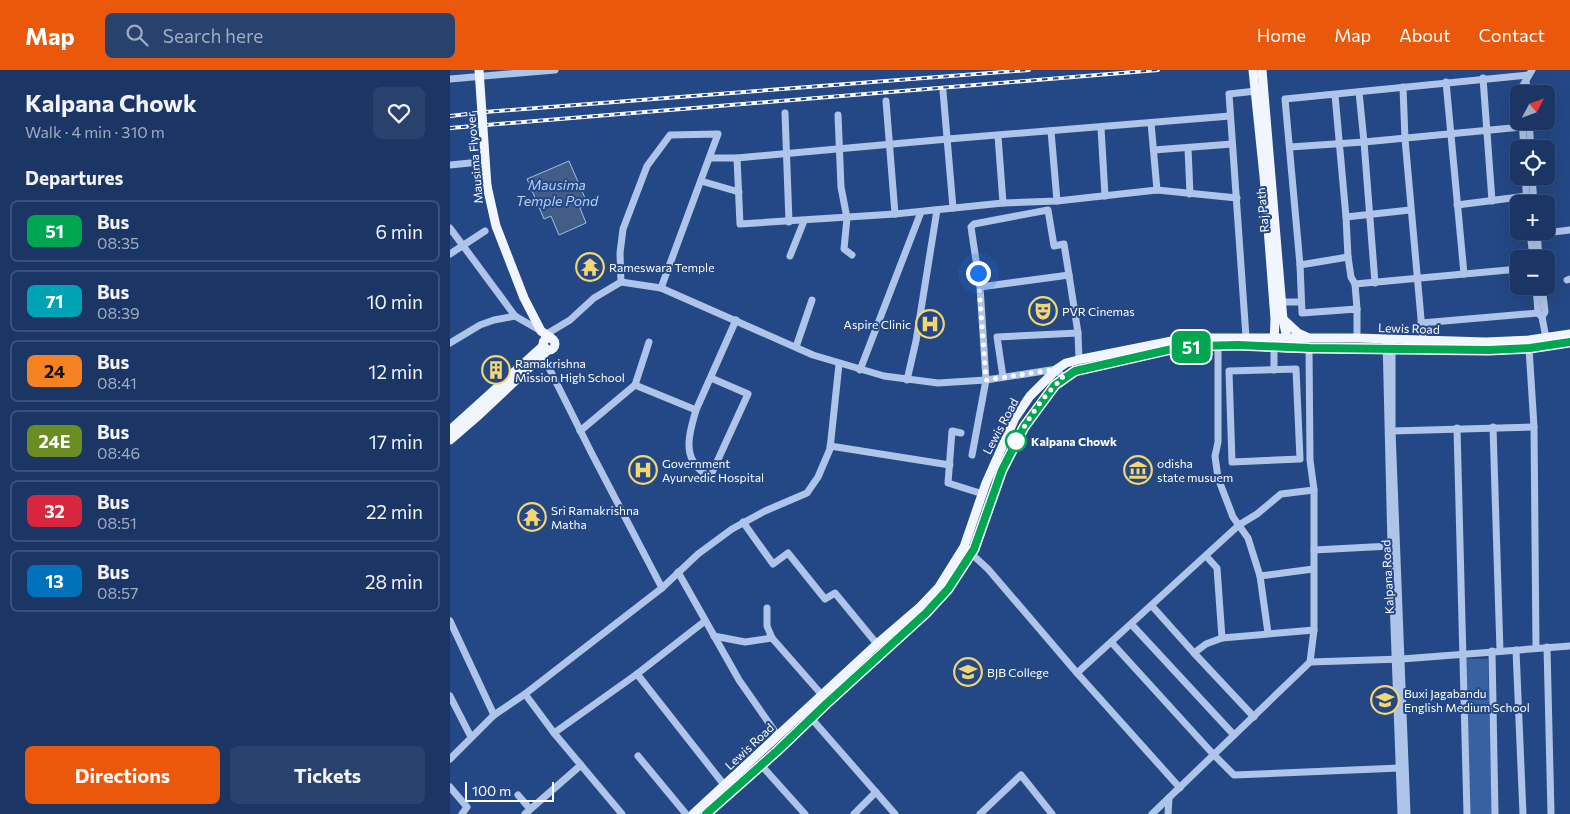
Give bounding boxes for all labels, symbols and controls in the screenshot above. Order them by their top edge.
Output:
search box [105,13,455,58]
text: Map [25,21,75,50]
icon: search [123,21,151,49]
text: Search here [163,24,263,47]
text: Home [1257,24,1306,46]
text: Map [1334,24,1371,46]
text: About [1399,24,1451,46]
text: Contact [1479,24,1545,46]
north arrow [1510,85,1555,130]
map controls [1510,85,1555,295]
button: heart [373,87,425,139]
text: Kalpana Chowk [25,88,197,117]
street label: Mausima Flyover [463,111,485,204]
text: Walk · 4 min · 310 m [25,122,165,141]
button: locate [1510,140,1555,185]
text: Departures [25,166,123,189]
water label: Mausima Temple Pond [516,176,599,209]
street label: Raj Path [1253,187,1271,233]
button: + [1510,195,1555,240]
text: Bus [97,210,129,233]
text: 51 [45,220,64,242]
text: 6 min [375,220,423,243]
text: 08:35 [97,233,139,252]
button: − [1510,250,1555,295]
temple icon: Rameswara Temple [575,252,605,282]
place label: Rameswara Temple [609,260,714,274]
your location [966,261,991,286]
text: Bus [97,280,129,303]
text: 71 [45,290,64,312]
text: 10 min [366,290,423,313]
theatre icon: PVR Cinemas [1028,296,1058,326]
text: 08:39 [97,303,140,322]
place label: PVR Cinemas [1062,304,1135,318]
hospital icon: Aspire Clinic [915,309,945,339]
place label: Aspire Clinic [844,317,911,331]
street label: Lewis Road [1378,320,1440,336]
line badge: 51 [1168,331,1214,363]
text: 51 [1182,336,1200,358]
text: Bus [97,350,129,373]
building icon: Ramakrishna Mission High School [481,355,511,385]
place label: Ramakrishna Mission High School [515,356,625,384]
text: 24 [44,360,65,382]
text: 12 min [368,360,423,383]
text: 08:41 [97,373,137,392]
street label: Lewis Road [979,395,1021,456]
text: Bus [97,420,129,443]
text: 24E [39,430,70,452]
text: 17 min [369,430,423,453]
marker: Kalpana Chowk [1005,430,1027,452]
place label: Kalpana Chowk [1031,434,1117,448]
text: 08:46 [97,443,140,462]
hospital icon: Government Ayurvedic Hospital [628,455,658,485]
museum icon: odisha state musuem [1123,455,1153,485]
place label: Government Ayurvedic Hospital [662,456,764,484]
place label: odisha state musuem [1157,456,1233,484]
text: Bus [97,490,129,513]
text: 32 [44,500,65,522]
text: 22 min [366,500,423,523]
temple icon: Sri Ramakrishna Matha [517,502,547,532]
place label: Sri Ramakrishna Matha [551,503,639,531]
text: 08:51 [97,513,137,532]
street label: Kalpana Road [1378,540,1396,614]
text: Bus [97,560,129,583]
text: 13 [45,570,64,592]
text: 28 min [365,570,423,593]
text: 08:57 [97,583,139,602]
school or university icon: BJB College [953,657,983,687]
place label: BJB College [987,665,1049,680]
school or university icon: Buxi Jagabandu English Medium School [1370,685,1400,715]
place label: Buxi Jagabandu English Medium School [1404,686,1530,714]
street label: Lewis Road [722,720,776,772]
button: Directions [25,746,220,804]
button: Tickets [230,746,425,804]
scale bar [465,779,554,802]
text: 100 m [472,782,511,799]

